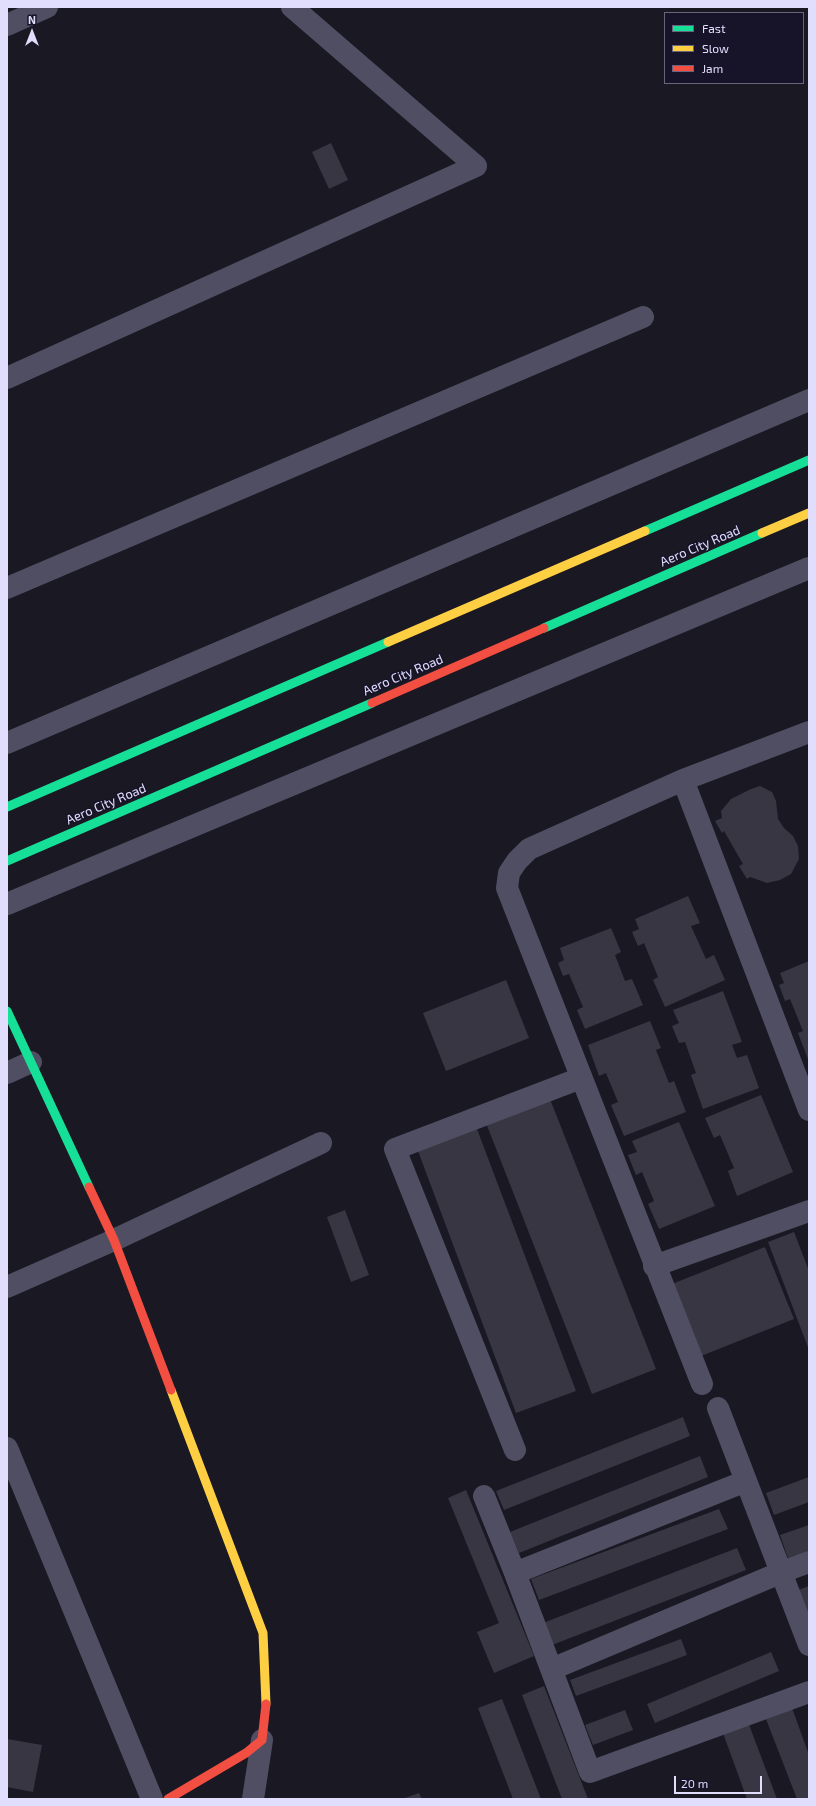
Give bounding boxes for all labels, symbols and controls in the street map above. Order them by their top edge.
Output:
north arrow [12,12,52,52]
legend [664,12,804,84]
text: N [28,13,36,26]
text: Fast [702,21,725,35]
text: Slow [702,41,729,55]
text: Jam [702,61,723,75]
street label: Aero City Road [658,522,742,570]
street label: Aero City Road [361,651,445,699]
street label: Aero City Road [64,780,148,828]
scale bar [676,1768,764,1794]
text: 20 m [681,1776,708,1790]

